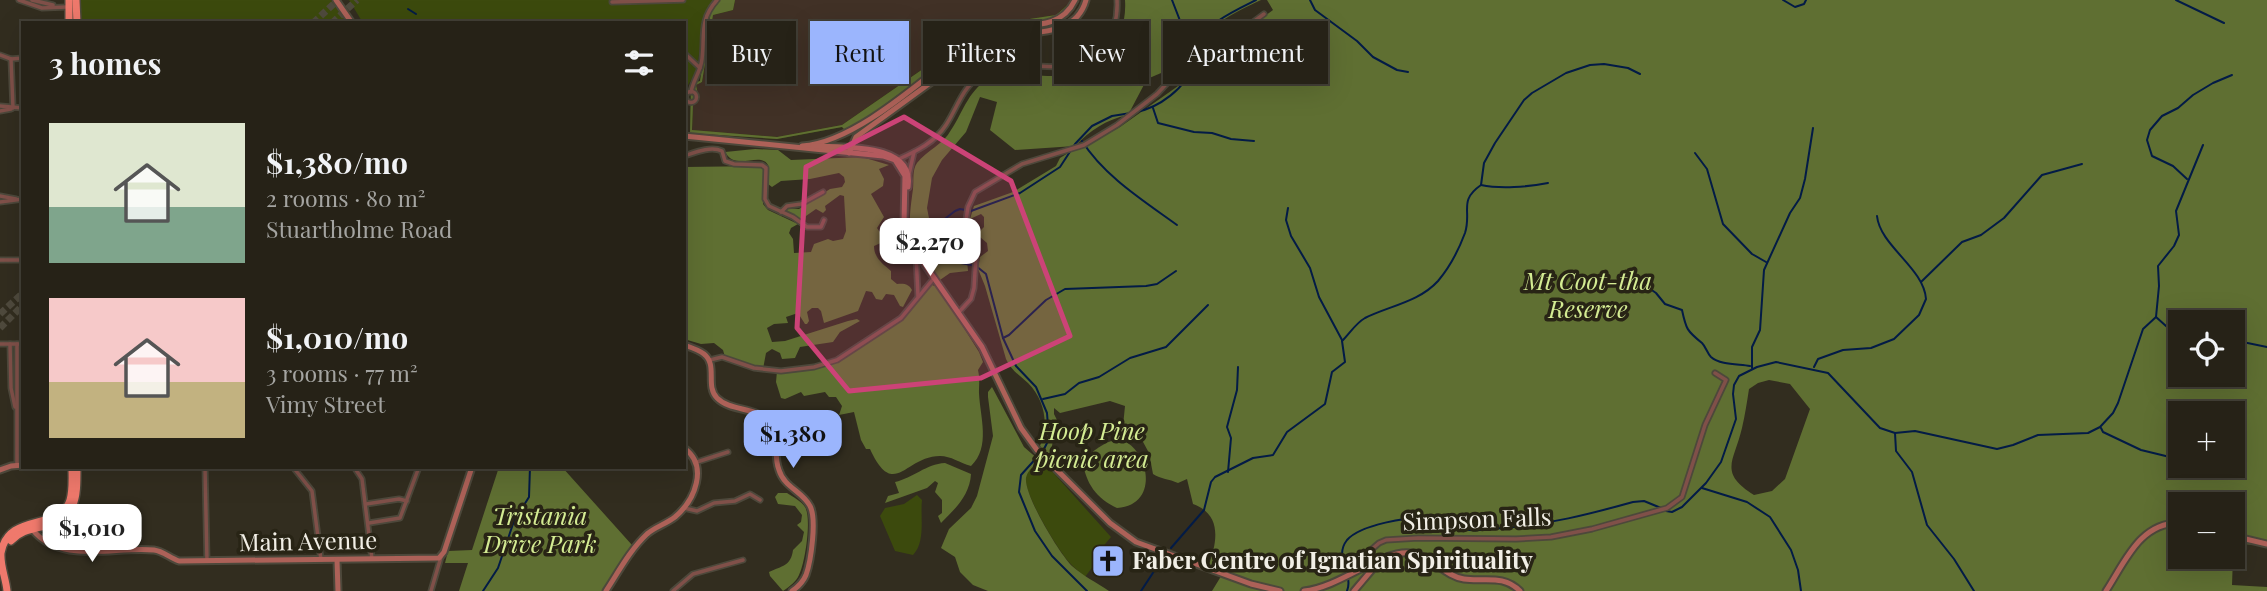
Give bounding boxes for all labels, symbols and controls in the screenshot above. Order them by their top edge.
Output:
chip: Buy [707,21,796,84]
chip: Rent [810,21,909,84]
chip: Filters [923,21,1040,84]
chip: New [1054,21,1149,84]
chip: Apartment [1163,21,1328,84]
text: 3 homes [49,43,161,83]
icon: filters [620,44,658,82]
text: $1,380/mo [266,142,408,182]
icon: home [105,151,189,235]
text: 2 rooms · 80 m² [266,182,426,213]
text: Stuartholme Road [266,213,452,244]
pin: $2,270 [873,218,987,278]
text: $2,270 [896,225,964,256]
park label: Mt Coot-tha Reserve [1523,264,1652,324]
map controls [2168,310,2245,569]
button: locate [2168,310,2245,387]
text: $1,010/mo [266,317,408,357]
icon: home [105,326,189,410]
text: 3 rooms · 77 m² [266,357,418,388]
text: Vimy Street [266,388,385,419]
button: + [2168,401,2245,478]
pin: $1,380 [736,410,850,470]
park label: Hoop Pine picnic area [1033,414,1149,474]
text: $1,380 [760,417,826,448]
button: − [2168,492,2245,569]
park label: Tristania Drive Park [482,499,597,559]
street label: Simpson Falls [1402,499,1552,537]
pin: $1,010 [35,504,149,564]
text: $1,010 [59,511,125,542]
street label: Main Avenue [238,523,377,557]
church icon: Faber Centre of Ignatian Spirituality [1089,542,1127,580]
place label: Faber Centre of Ignatian Spirituality [1132,543,1533,575]

